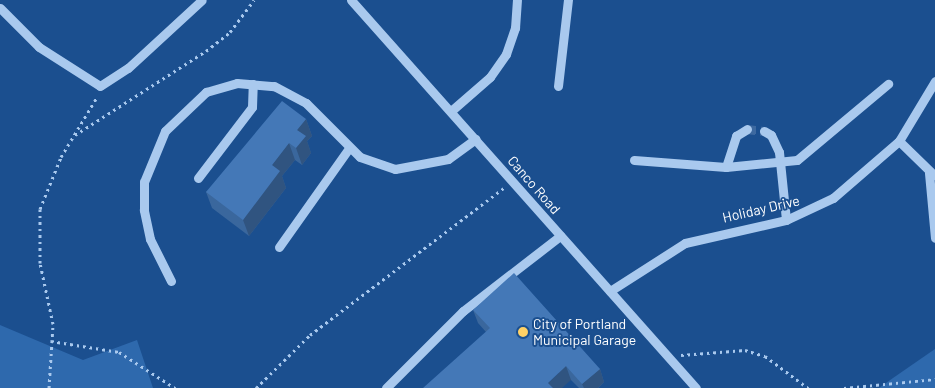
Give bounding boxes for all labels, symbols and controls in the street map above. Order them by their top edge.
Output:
street label: Canco Road [504,152,564,218]
street label: Holiday Drive [721,192,801,226]
place label: City of Portland Municipal Garage [533,316,636,348]
marker: City of Portland Municipal Garage [517,326,529,338]

